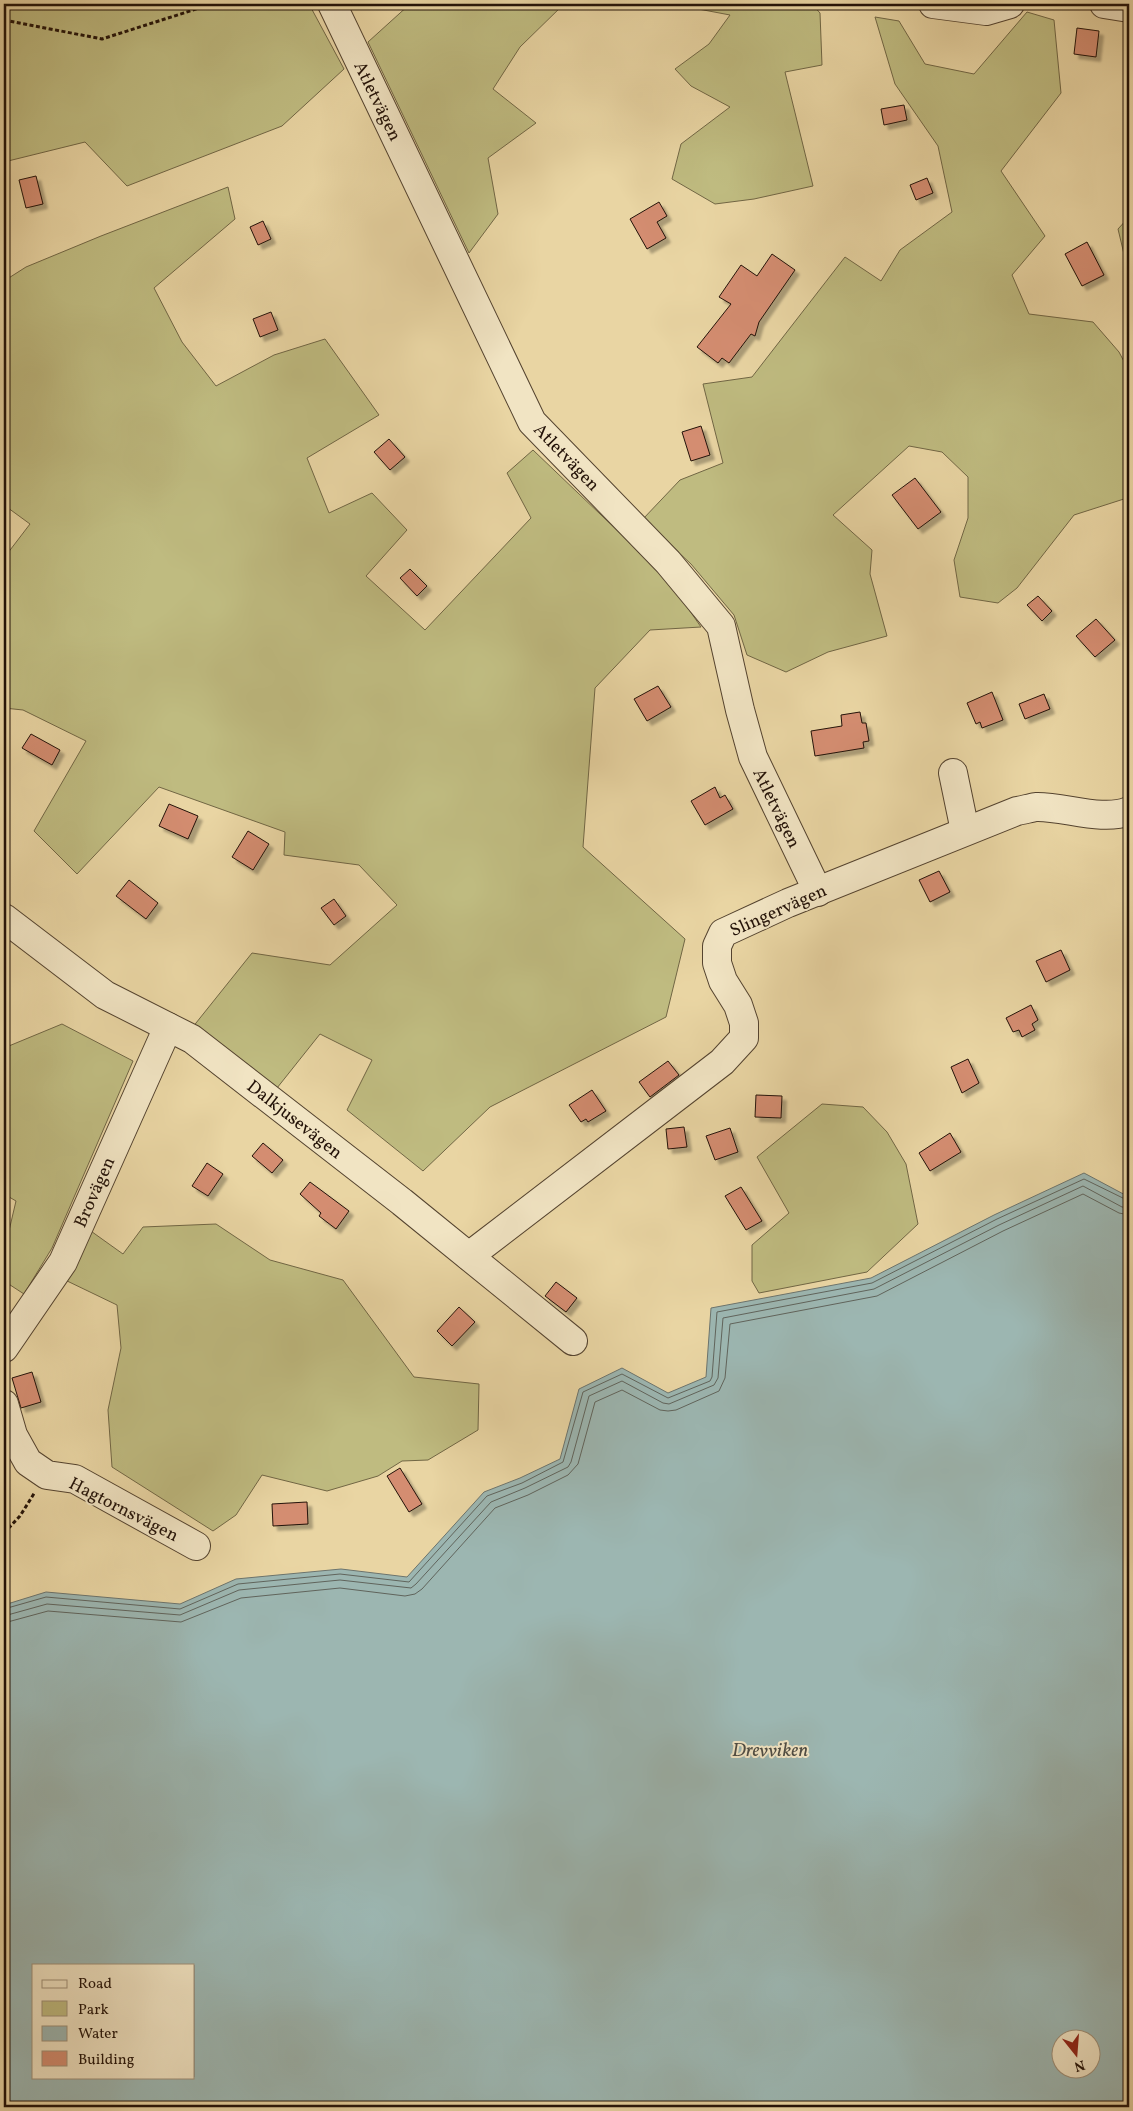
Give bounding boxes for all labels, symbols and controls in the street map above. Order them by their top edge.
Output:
street label: Atletvägen [347,58,407,146]
street label: Atletvägen [527,418,605,498]
street label: Atletvägen [746,765,806,853]
street label: Slingervägen [726,879,831,944]
street label: Dalkjusevägen [241,1075,347,1166]
street label: Brovägen [69,1153,122,1232]
street label: Hagtornsvägen [64,1472,183,1549]
water label: Drevviken [732,1738,808,1764]
legend [32,1964,195,2078]
text: Road [78,1974,112,1995]
text: Park [78,2000,109,2021]
text: Water [78,2024,118,2045]
north arrow [1050,2028,1100,2078]
text: Building [78,2050,135,2071]
text: N [1072,2054,1087,2076]

